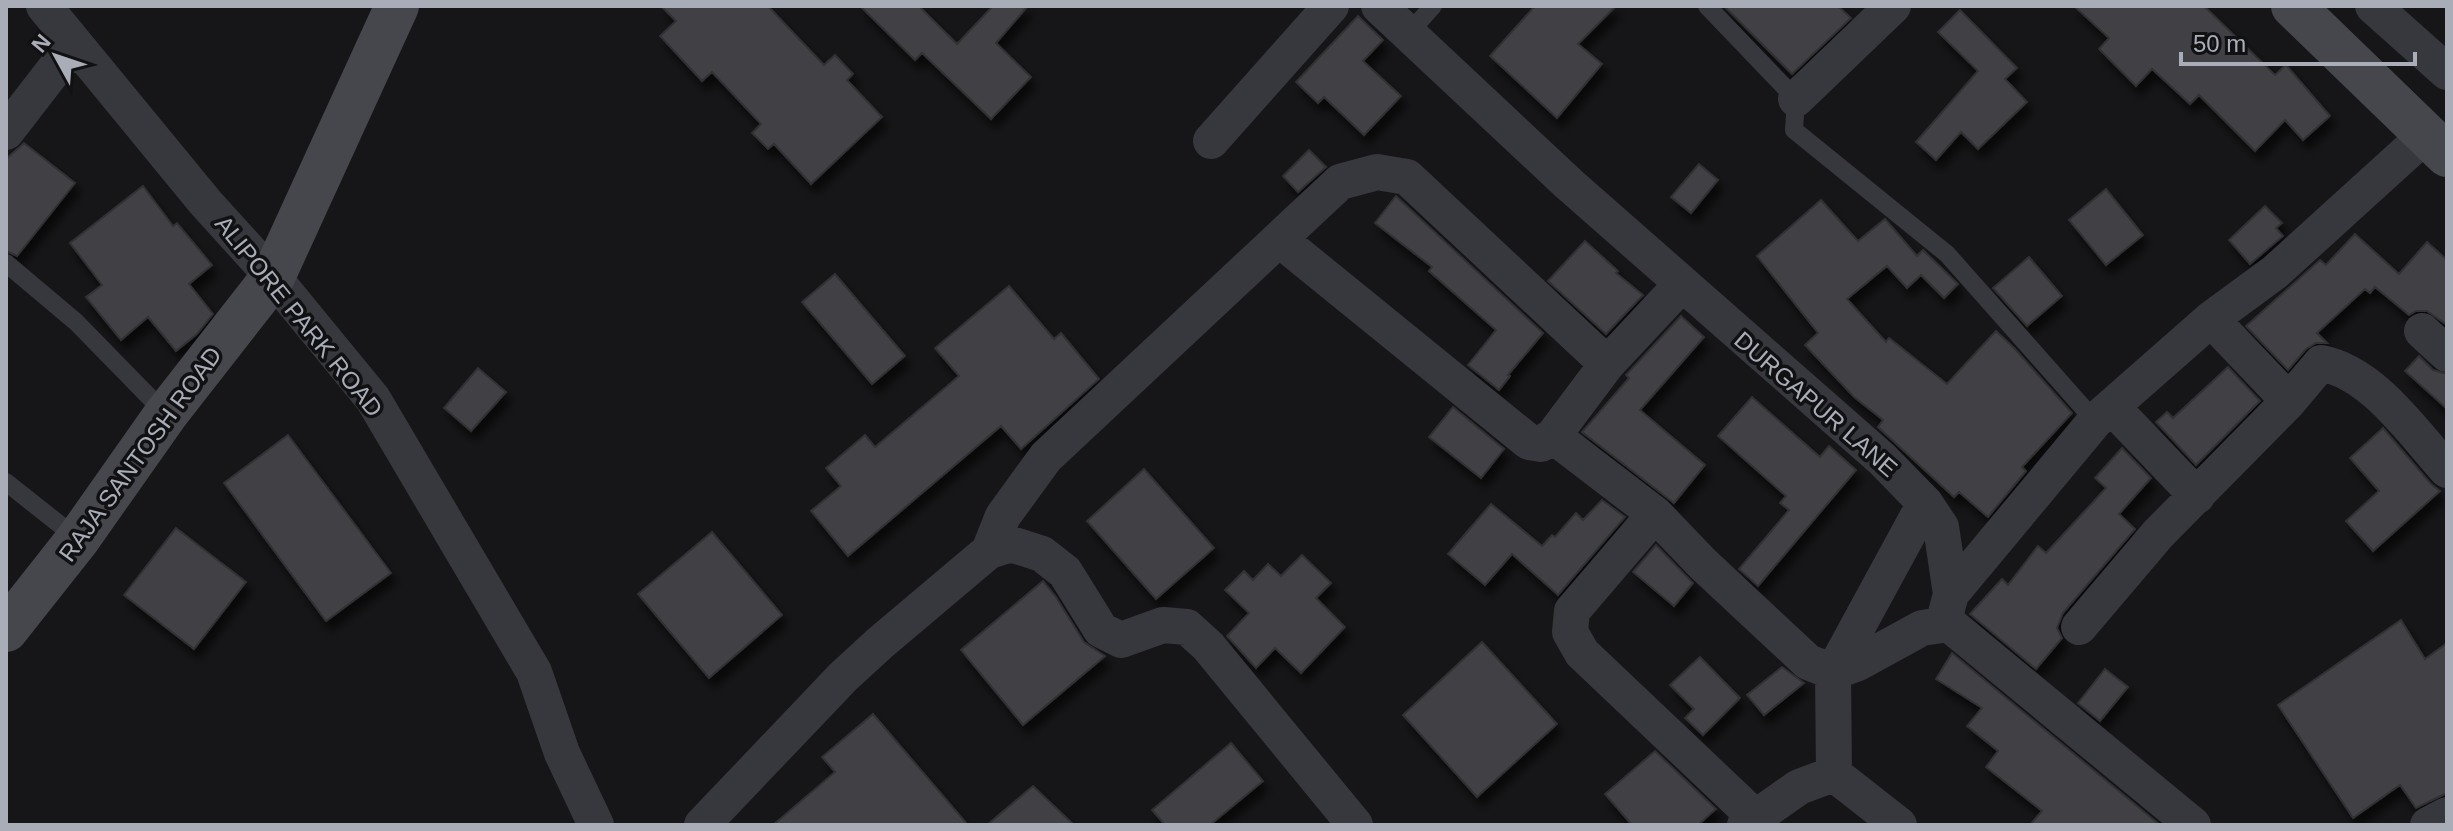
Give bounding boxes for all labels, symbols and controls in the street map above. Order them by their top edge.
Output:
north arrow [16,16,96,96]
scale bar [2181,16,2415,66]
text: N [26,29,56,58]
text: 50 m [2193,30,2246,57]
street label: ALIPORE PARK ROAD [210,210,388,422]
street label: DURGAPUR LANE [1729,326,1903,482]
street label: RAJA SANTOSH ROAD [53,342,227,566]

